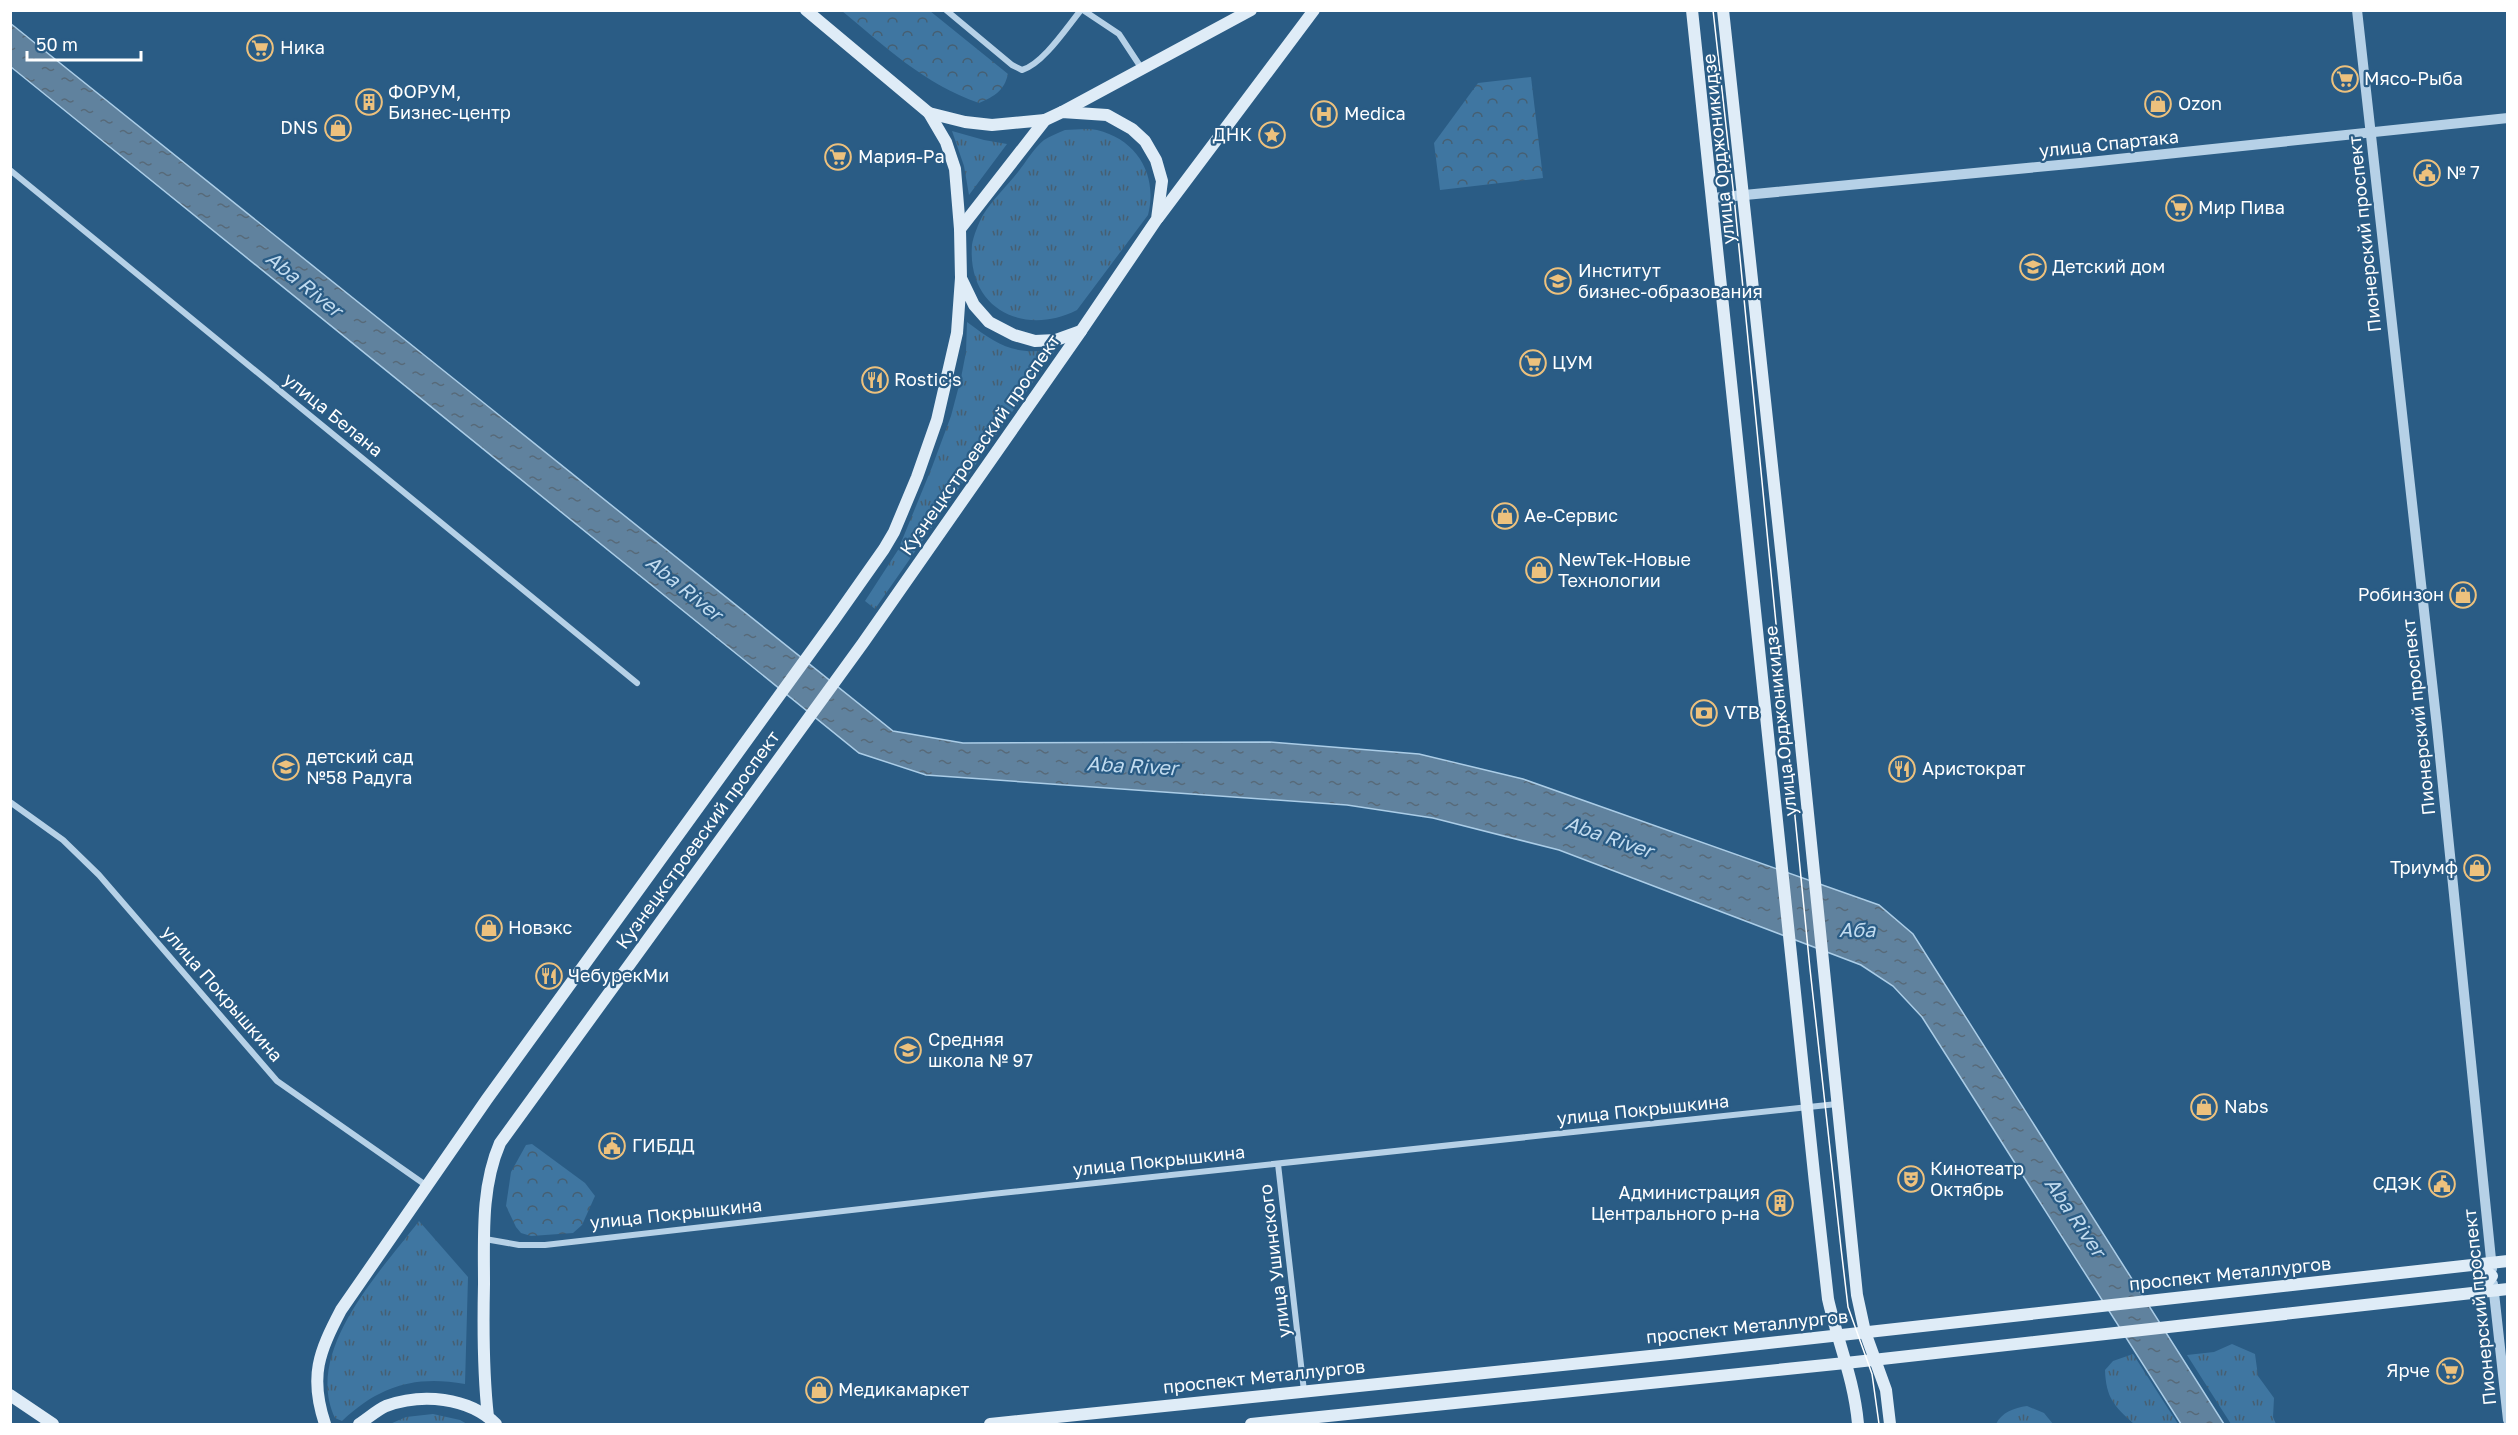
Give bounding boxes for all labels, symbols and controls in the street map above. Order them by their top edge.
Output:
scale bar [27,24,141,62]
text: 50 m [36,33,78,55]
supermarket icon: Ника [245,33,275,63]
place label: Ника [280,36,325,58]
street label: улица Орджоникидзе [1697,53,1739,245]
supermarket icon: Мясо-Рыба [2330,64,2360,94]
place label: Мясо-Рыба [2364,67,2463,89]
place label: ФОРУМ, Бизнес-центр [388,80,511,123]
building icon: ФОРУМ, Бизнес-центр [354,87,384,117]
shop icon: Ozon [2143,89,2173,119]
place label: Ozon [2178,92,2222,114]
hospital icon: Medica [1309,99,1339,129]
place label: Medica [1344,102,1406,124]
shop icon: DNS [323,113,353,143]
place label: DNS [280,116,318,138]
place icon: ДНК [1257,120,1287,150]
place label: ДНК [1213,123,1252,145]
street label: улица Спартака [2038,125,2180,161]
street label: Пионерский проспект [2343,135,2385,333]
supermarket icon: Мария-Ра [823,142,853,172]
place label: Мария-Ра [858,145,945,167]
public building icon: № 7 [2412,158,2442,188]
place label: № 7 [2446,161,2480,183]
supermarket icon: Мир Пива [2164,193,2194,223]
place label: Мир Пива [2198,196,2285,218]
water label: Aba River [262,245,350,323]
school or university icon: Детский дом [2018,252,2048,282]
place label: Детский дом [2052,255,2165,277]
place label: Институт бизнес-образования [1578,259,1763,302]
school or university icon: Институт бизнес-образования [1543,266,1573,296]
street label: Кузнецкстроевский проспект [894,330,1064,559]
supermarket icon: ЦУМ [1518,348,1548,378]
place label: ЦУМ [1552,351,1593,373]
restaurant icon: Rostic's [860,365,890,395]
street label: улица Белана [280,367,388,461]
place label: Rostic's [894,368,962,390]
shop icon: Аe-Сервис [1490,501,1520,531]
place label: Аe-Сервис [1524,504,1618,526]
place label: NewTek-Новые Технологии [1558,548,1691,591]
water label: Aba River [642,549,730,627]
shop icon: NewTek-Новые Технологии [1524,555,1554,585]
shop icon: Робинзон [2448,580,2478,610]
place label: Робинзон [2358,583,2444,605]
street label: Пионерский проспект [2397,618,2439,816]
street label: улица Орджоникидзе [1759,625,1801,817]
bank icon: VTB [1689,698,1719,728]
place label: VTB [1724,701,1760,723]
street label: Кузнецкстроевский проспект [611,726,784,953]
place label: детский сад №58 Радуга [306,745,413,788]
water label: Aba River [1086,751,1181,780]
school or university icon: детский сад №58 Радуга [271,752,301,782]
restaurant icon: Аристократ [1887,754,1917,784]
place label: Аристократ [1922,757,2026,779]
water label: Aba River [1562,810,1659,863]
shop icon: Триумф [2462,853,2492,883]
place label: Триумф [2390,856,2458,878]
shop icon: Новэкс [474,913,504,943]
place label: Новэкс [508,916,572,938]
water label: Аба [1839,917,1876,941]
street label: улица Покрышкина [158,921,288,1066]
restaurant icon: ЧебурекМи [534,961,564,991]
place label: ЧебурекМи [568,964,669,986]
place label: Средняя школа № 97 [928,1028,1033,1071]
school or university icon: Средняя школа № 97 [893,1035,923,1065]
street label: улица Покрышкина [1556,1089,1730,1129]
shop icon: Nabs [2189,1092,2219,1122]
place label: Nabs [2224,1095,2268,1117]
public building icon: ГИБДД [597,1131,627,1161]
place label: ГИБДД [632,1134,695,1156]
street label: улица Покрышкина [1072,1140,1246,1180]
place label: Кинотеатр Октябрь [1930,1157,2024,1200]
theatre icon: Кинотеатр Октябрь [1896,1164,1926,1194]
public building icon: СДЭК [2427,1169,2457,1199]
water label: Aba River [2040,1172,2113,1264]
place label: СДЭК [2373,1172,2422,1194]
place label: Администрация Центрального р-на [1591,1181,1760,1224]
street label: улица Ушинского [1254,1183,1294,1339]
building icon: Администрация Центрального р-на [1765,1188,1795,1218]
street label: улица Покрышкина [589,1193,763,1233]
street label: Пионерский проспект [2458,1208,2500,1406]
street label: проспект Металлургов [2128,1251,2332,1295]
street label: проспект Металлургов [1645,1304,1849,1348]
street label: проспект Металлургов [1162,1354,1366,1398]
supermarket icon: Ярче [2435,1356,2465,1386]
place label: Ярче [2386,1359,2430,1381]
shop icon: Медикамаркет [804,1375,834,1405]
place label: Медикамаркет [838,1378,969,1400]

